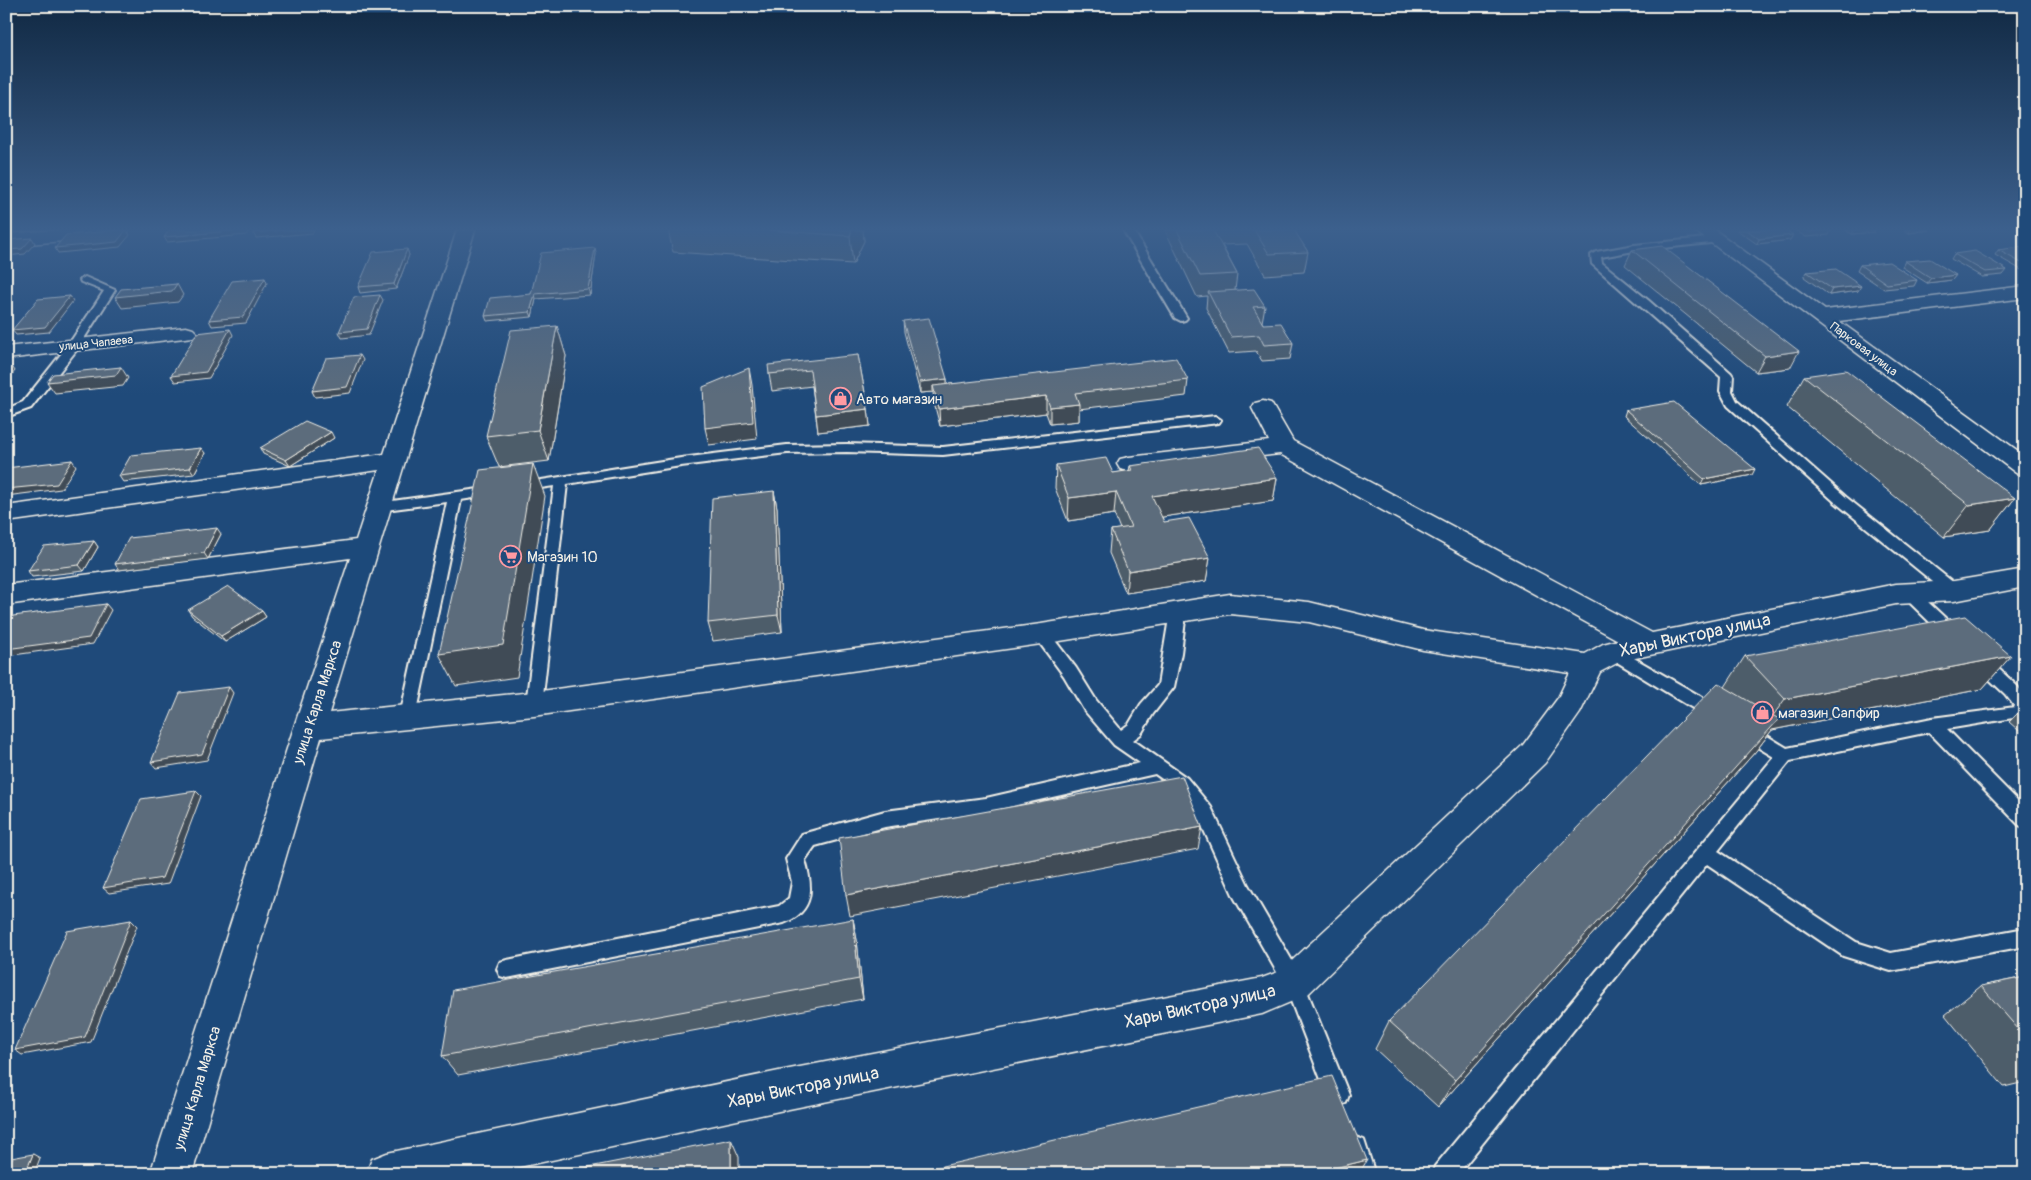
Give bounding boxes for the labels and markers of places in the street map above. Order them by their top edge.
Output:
shop icon: Авто магазин [828,387,852,411]
place label: Авто магазин [856,390,942,409]
supermarket icon: Магазин 10 [499,545,523,569]
place label: Магазин 10 [527,548,598,567]
shop icon: магазин Сапфир [1750,701,1774,725]
place label: магазин Сапфир [1778,704,1880,723]

